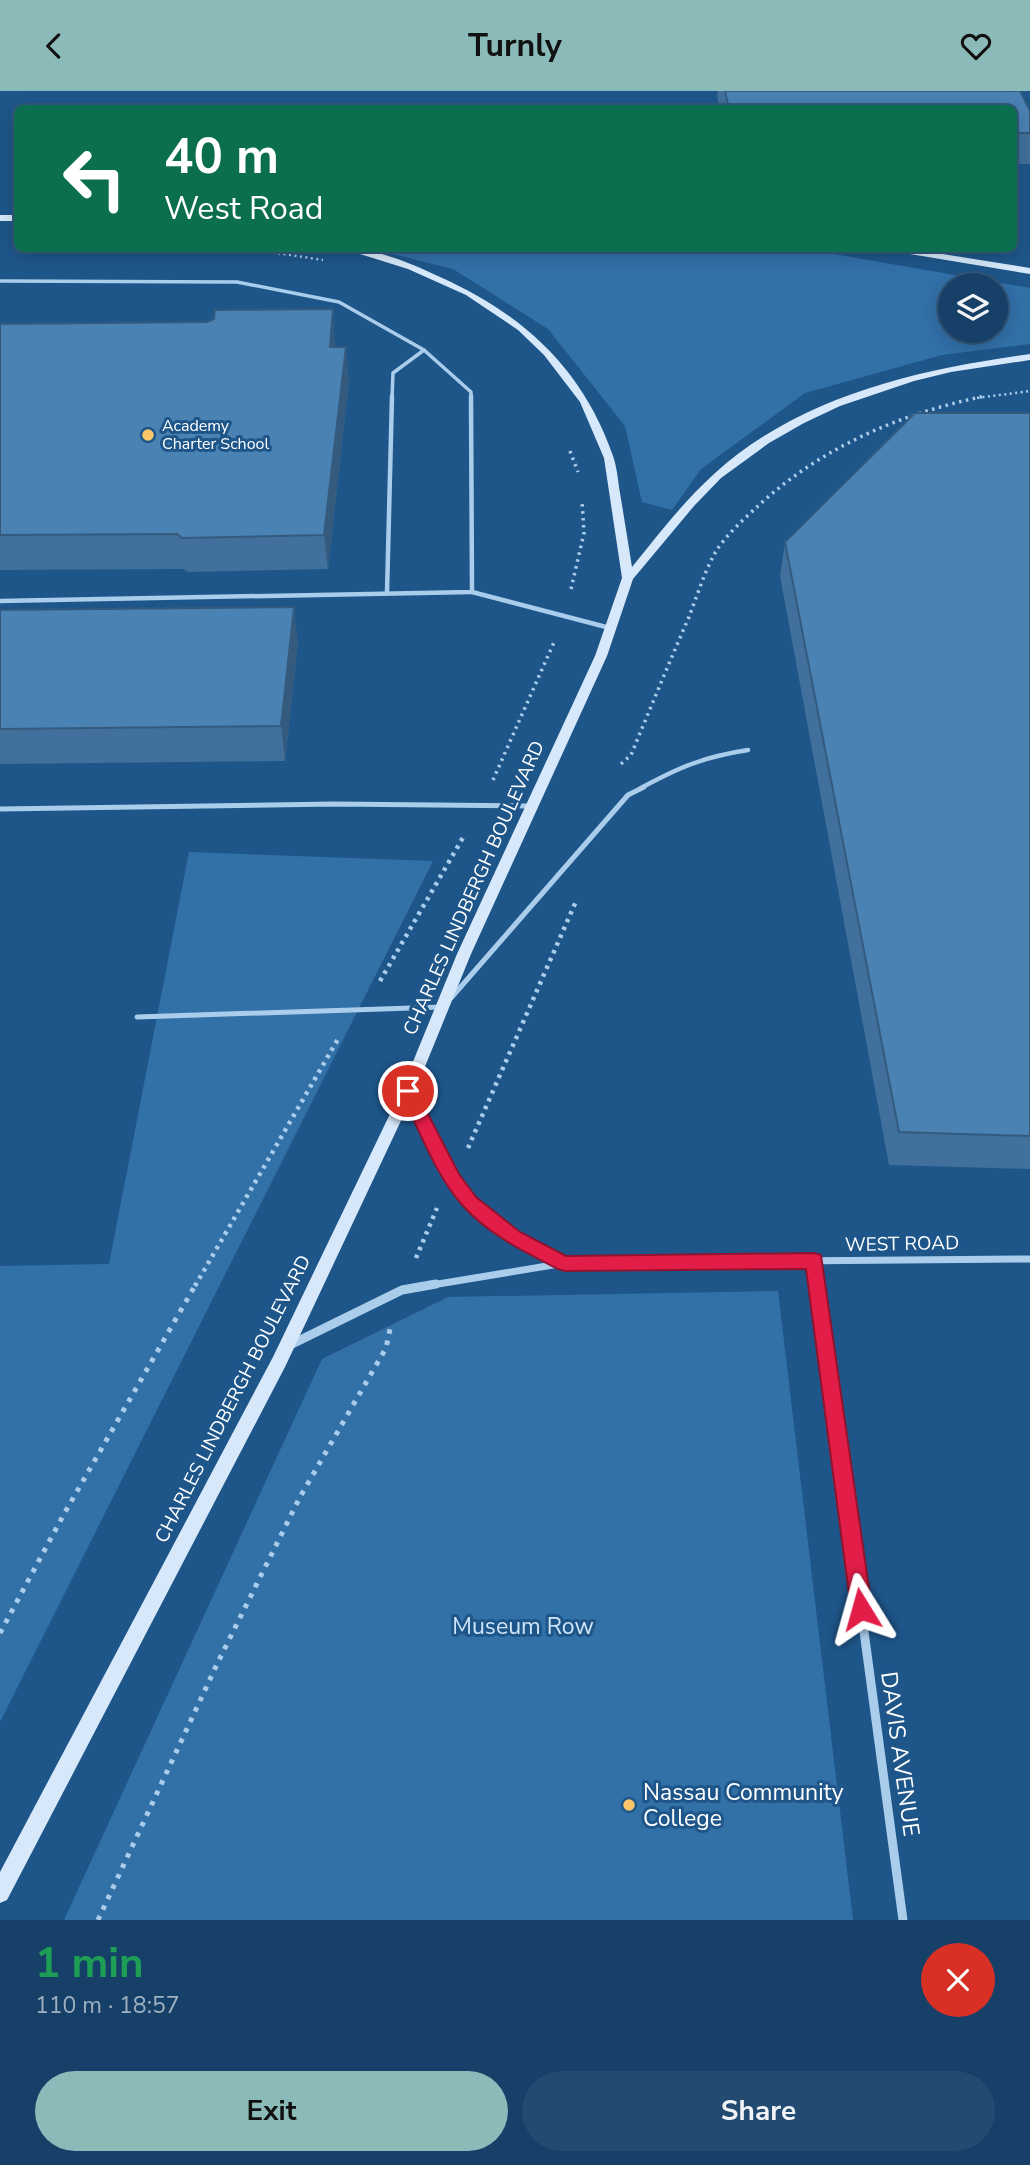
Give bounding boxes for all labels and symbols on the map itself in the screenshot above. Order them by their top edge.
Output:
place label: Academy Charter School [162,415,269,455]
marker: Academy Charter School [140,427,156,443]
street label: CHARLES LINDBERGH BOULEVARD [397,737,551,1039]
pin [378,1061,438,1121]
street label: WEST ROAD [845,1230,959,1258]
street label: CHARLES LINDBERGH BOULEVARD [149,1251,317,1547]
position arrow [824,1572,898,1646]
park label: Museum Row [452,1611,594,1642]
street label: DAVIS AVENUE [873,1670,927,1838]
place label: Nassau Community College [643,1777,844,1834]
marker: Nassau Community College [621,1797,637,1813]

